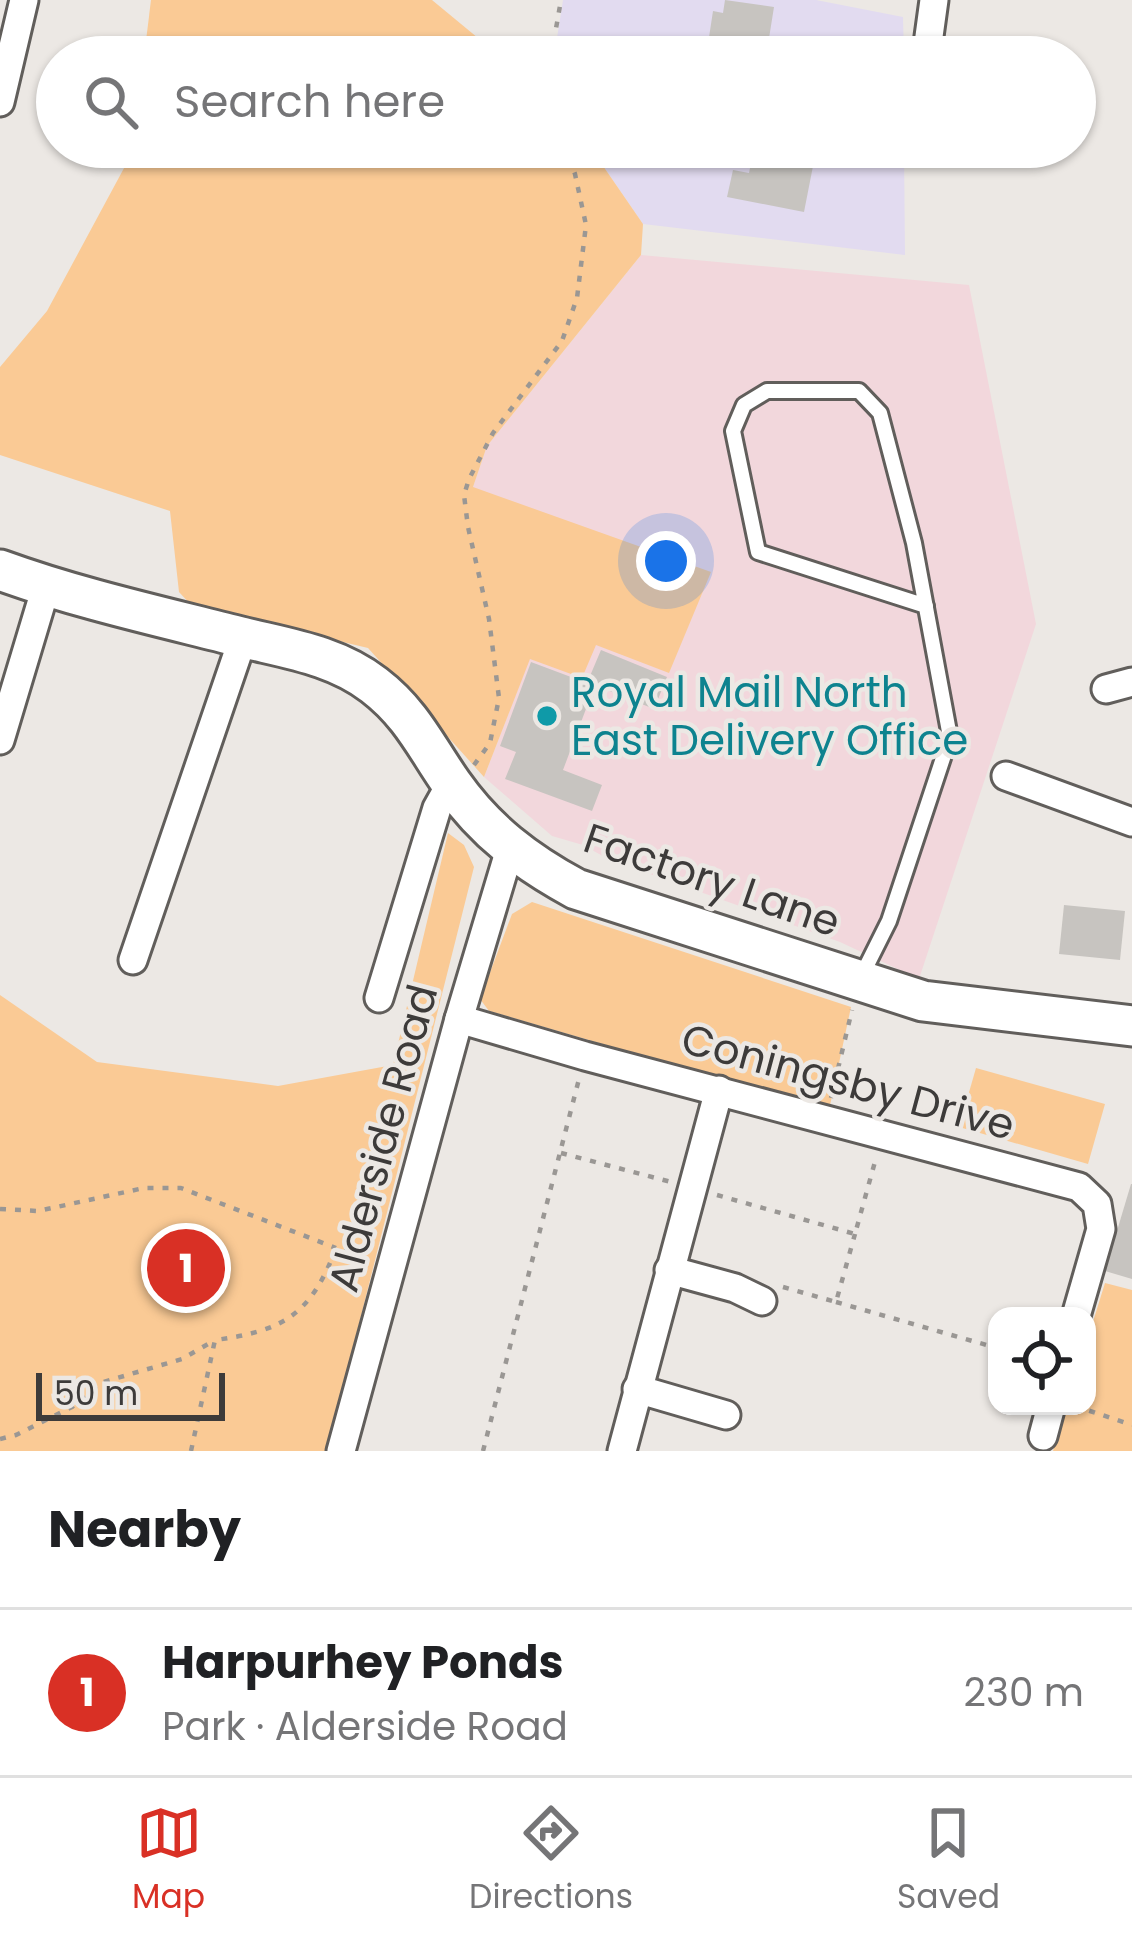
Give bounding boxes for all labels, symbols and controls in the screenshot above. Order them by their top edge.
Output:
search box [36,36,1096,168]
icon: search [78,69,144,135]
text: Search here [174,70,445,133]
your location [636,531,696,591]
place label: Royal Mail North East Delivery Office [571,663,968,770]
marker: Royal Mail North East Delivery Office [534,703,560,729]
street label: Factory Lane [576,809,848,951]
street label: Alderside Road [314,978,452,1298]
street label: Coningsby Drive [675,1009,1021,1155]
pin: 1 [147,1223,225,1313]
map controls [988,1307,1096,1415]
button: locate [988,1307,1096,1415]
scale bar [36,1367,225,1420]
text: 50 m [54,1370,138,1417]
text: Nearby [48,1493,241,1565]
text: Harpurhey Ponds [162,1631,564,1694]
text: 1 [80,1665,94,1720]
text: 230 m [964,1665,1084,1720]
text: Park · Alderside Road [162,1699,568,1754]
tab: Map [132,1800,205,1922]
tab: Directions [469,1800,633,1922]
tab: Saved [897,1800,1000,1922]

